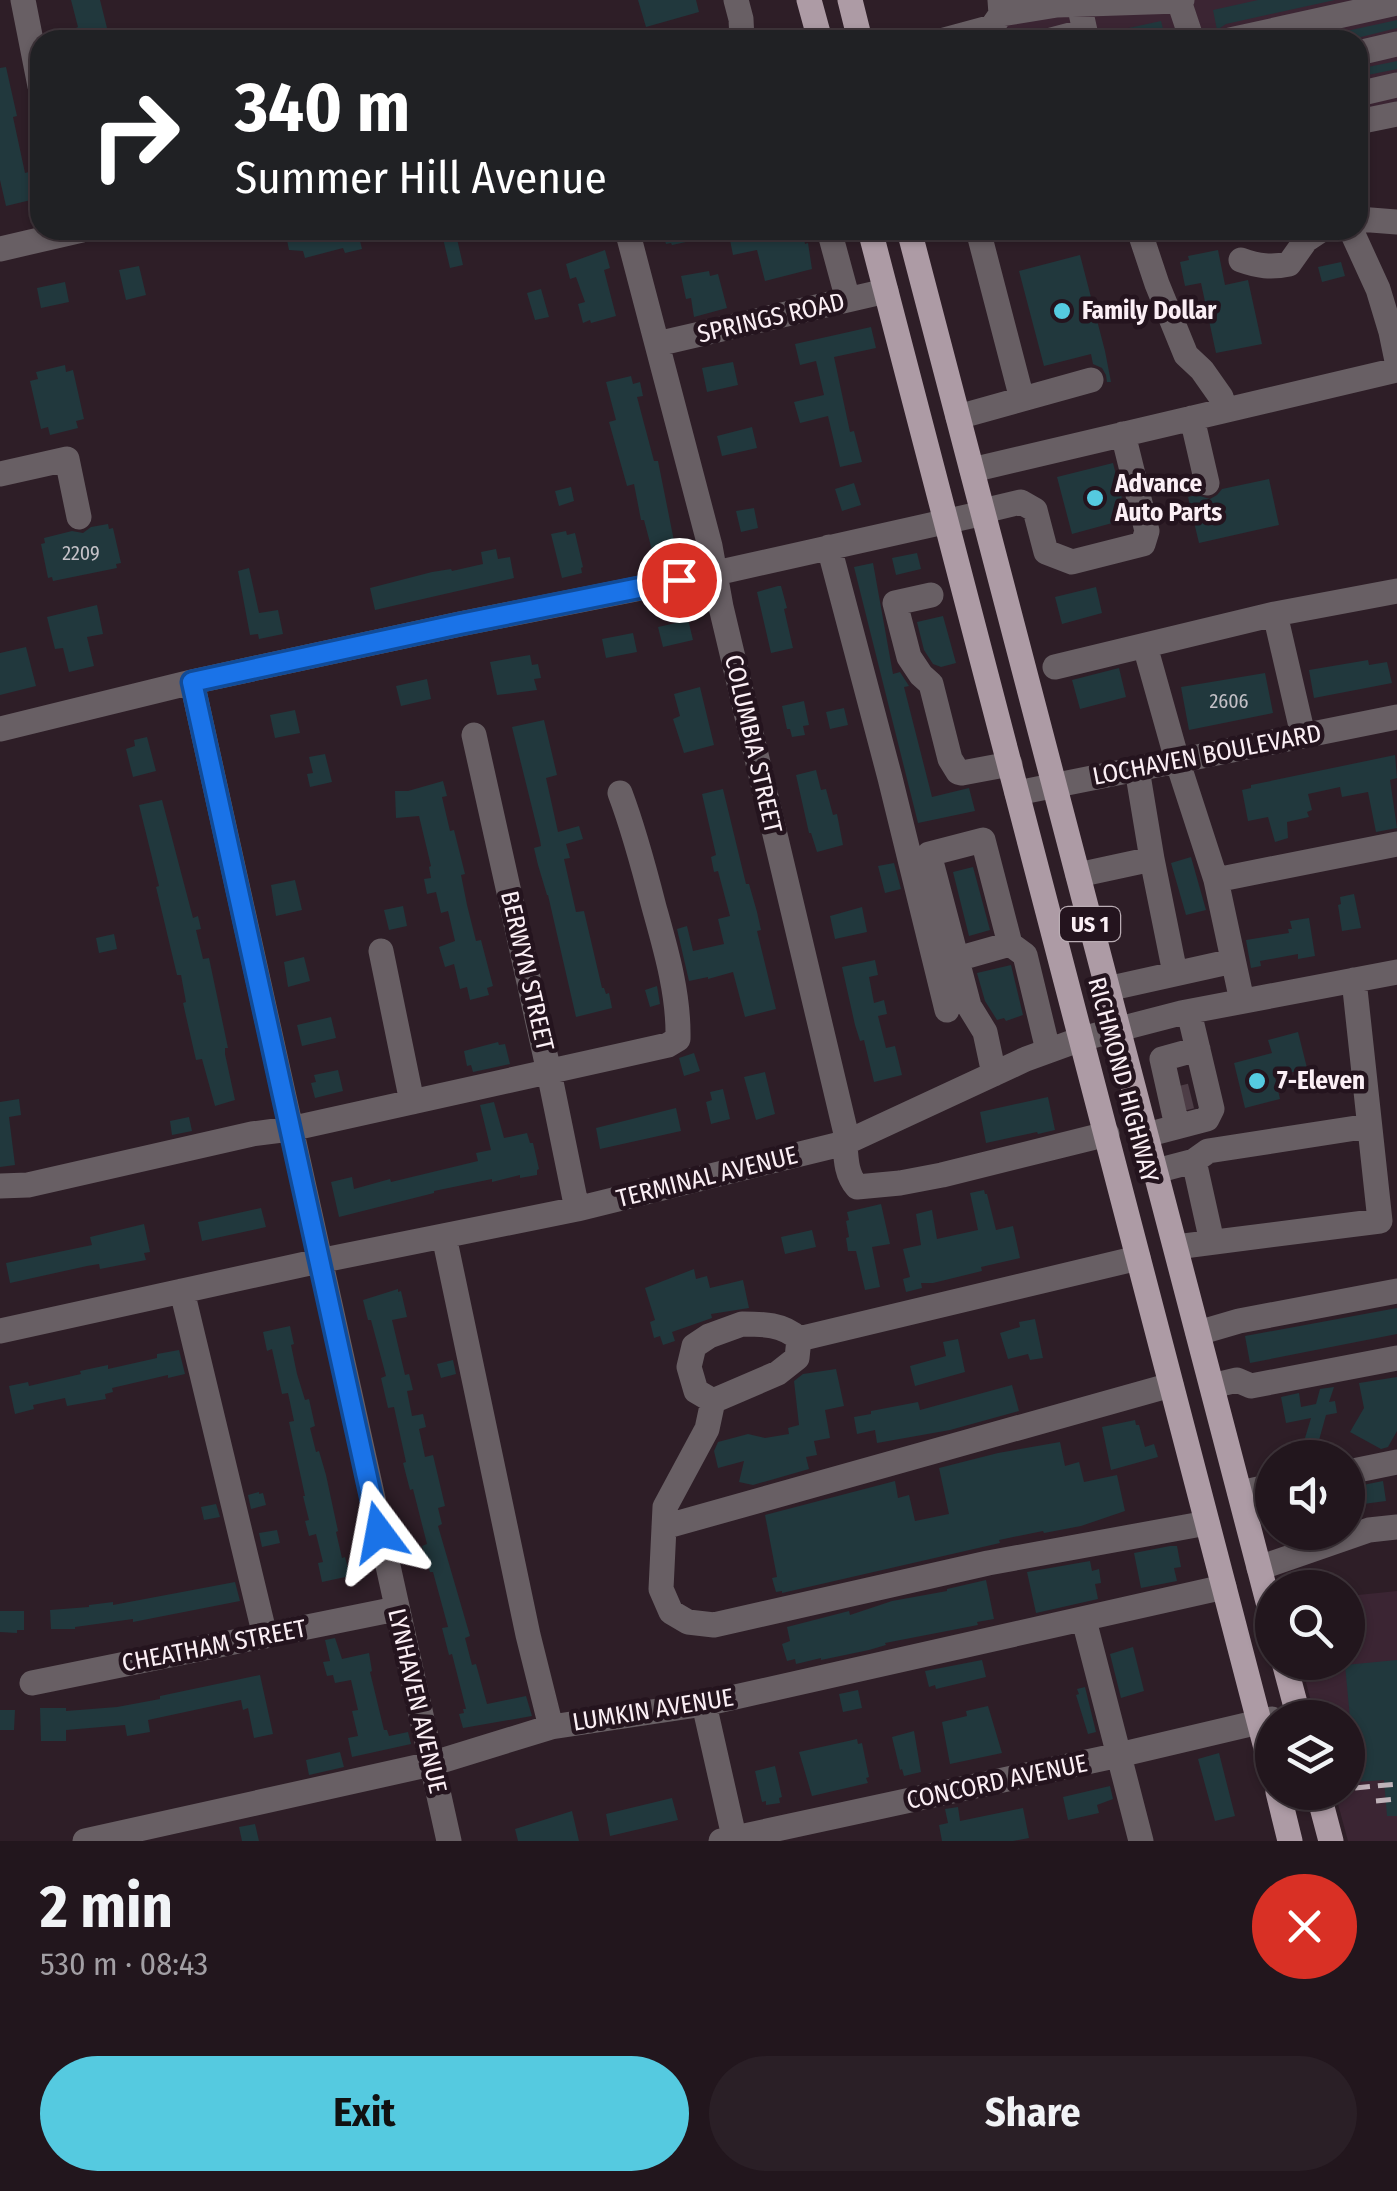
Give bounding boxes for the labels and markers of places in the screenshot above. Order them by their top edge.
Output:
place label: Family Dollar [1082,296,1217,326]
marker: Family Dollar [1051,300,1073,322]
place label: Advance Auto Parts [1114,469,1222,528]
marker: Advance Auto Parts [1084,487,1106,509]
pin [637,538,722,623]
place label: 7-Eleven [1277,1066,1365,1096]
marker: 7-Eleven [1246,1070,1268,1092]

